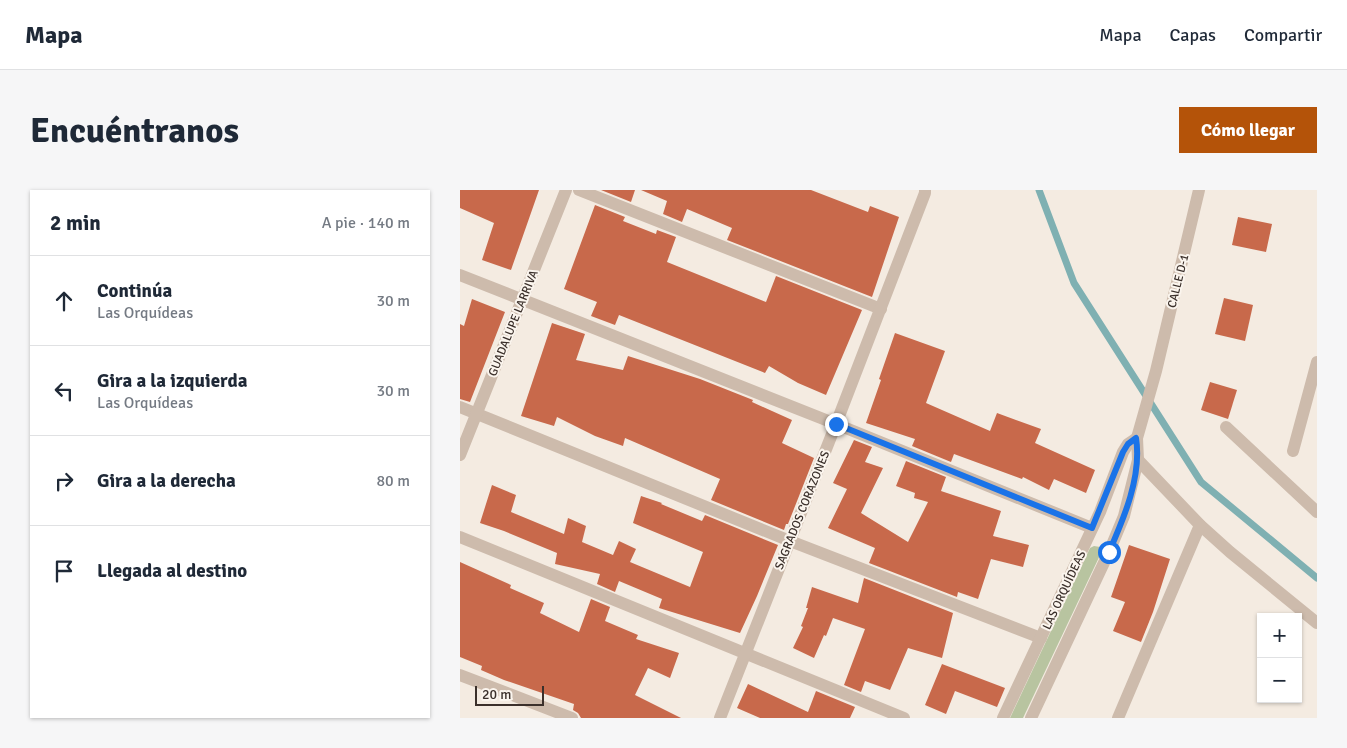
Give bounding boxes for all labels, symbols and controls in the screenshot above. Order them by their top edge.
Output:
text: Mapa [25,20,83,50]
text: Mapa [1099,24,1142,46]
text: Capas [1170,24,1216,46]
text: Compartir [1244,24,1322,46]
button: Cómo llegar [1179,107,1317,153]
text: Encuéntranos [30,109,239,152]
text: 2 min [50,210,101,236]
text: A pie · 140 m [322,213,410,233]
street label: CALLE D-1 [1165,253,1192,310]
street label: GUADALUPE LARRIVA [485,267,542,378]
text: Continúa [97,279,172,303]
icon: ahead [50,287,78,315]
text: 30 m [376,291,410,311]
text: Las Orquídeas [97,303,193,323]
text: Gira a la izquierda [97,369,247,393]
icon: left [50,377,78,405]
text: 30 m [376,381,410,401]
text: Las Orquídeas [97,393,193,413]
route end [825,413,848,436]
street label: SAGRADOS CORAZONES [772,448,833,572]
icon: right [50,467,78,495]
text: Gira a la derecha [97,469,236,493]
text: 80 m [376,471,410,491]
route start [1098,541,1121,564]
street label: LAS ORQUÍDEAS [1040,548,1089,632]
icon: arrive [50,557,78,585]
text: Llegada al destino [97,559,247,583]
map controls [1257,613,1302,703]
button: + [1257,613,1302,658]
button: − [1257,658,1302,703]
scale bar [475,683,544,706]
text: 20 m [482,686,511,703]

